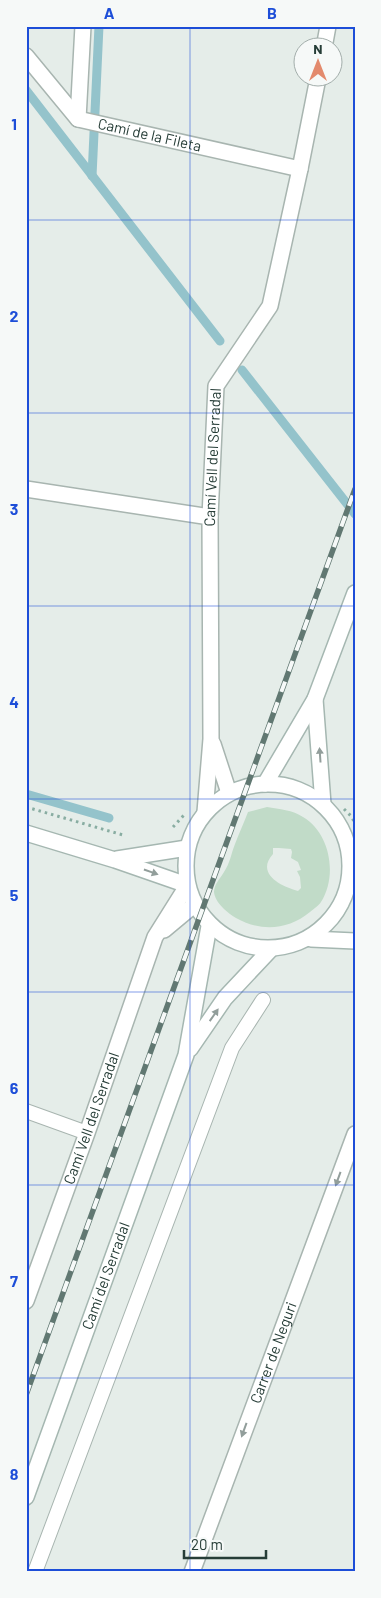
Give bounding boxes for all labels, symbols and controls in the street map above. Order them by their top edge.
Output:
text: A [104,3,115,22]
text: B [267,3,277,22]
north arrow [294,38,344,88]
text: N [313,40,323,57]
text: 1 [11,114,17,133]
street label: Camí de la Fileta [96,114,203,155]
text: 2 [10,306,19,325]
street label: Camí Vell del Serradal [200,388,224,527]
text: 3 [10,499,18,518]
text: 4 [9,692,19,711]
one-way arrow [315,747,323,763]
one-way arrow [143,869,158,876]
text: 5 [10,885,19,904]
one-way arrow [209,1008,219,1022]
street label: Camí Vell del Serradal [59,1050,122,1187]
text: 6 [10,1078,19,1097]
one-way arrow [334,1172,341,1187]
street label: Camí del Serradal [77,1220,133,1332]
text: 7 [10,1271,18,1290]
street label: Carrer de Neguri [246,1299,300,1406]
one-way arrow [240,1423,248,1437]
text: 8 [10,1464,19,1483]
scale bar [184,1528,266,1560]
text: 20 m [191,1535,223,1553]

